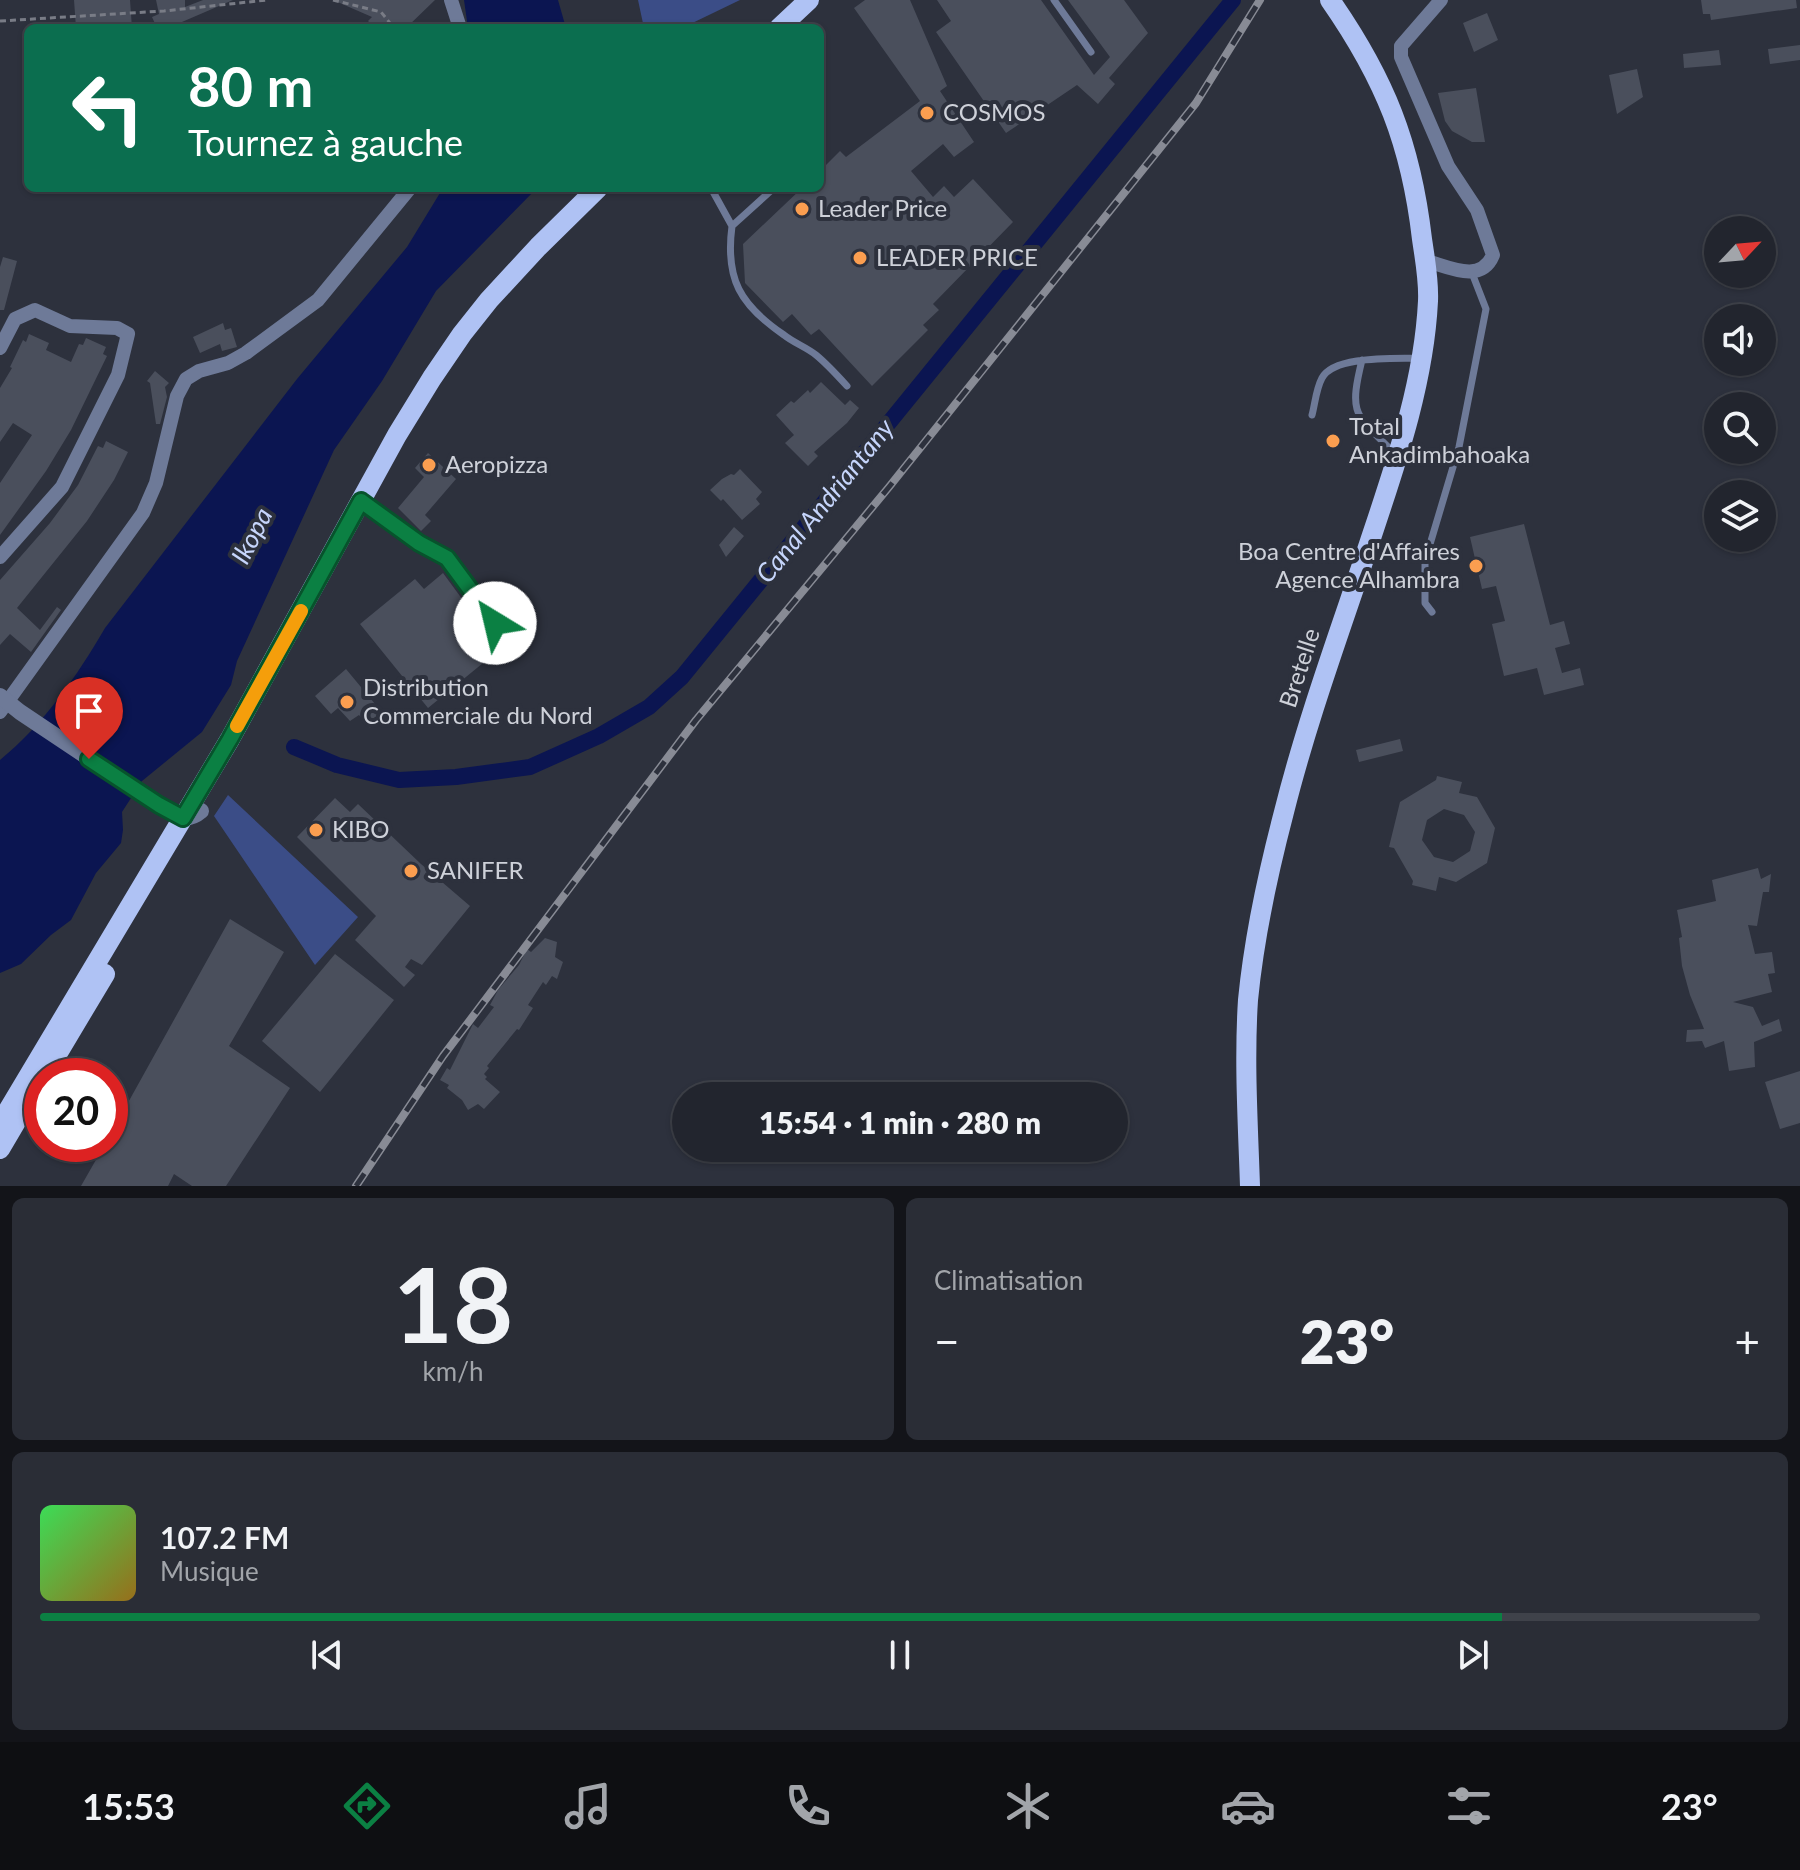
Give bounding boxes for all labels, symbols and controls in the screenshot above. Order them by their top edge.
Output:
text: 80 m [188,52,313,119]
icon: left [56,56,160,160]
place label: COSMOS [943,97,1045,126]
marker: COSMOS [918,104,936,122]
text: Tournez à gauche [188,120,463,164]
place label: Leader Price [818,193,947,222]
marker: Leader Price [793,200,811,218]
north arrow [1704,216,1776,288]
map controls [1704,216,1776,552]
place label: LEADER PRICE [876,242,1038,271]
marker: LEADER PRICE [851,249,869,267]
button: sound [1704,304,1776,376]
button: search [1704,392,1776,464]
place label: Total Ankadimbahoaka [1349,411,1530,468]
water label: Canal Andriantany [748,412,900,589]
marker: Total Ankadimbahoaka [1324,432,1342,450]
place label: Aeropizza [445,449,548,478]
marker: Aeropizza [420,456,438,474]
button: layers [1704,480,1776,552]
water label: Ikopa [223,502,279,569]
place label: Boa Centre d'Affaires Agence Alhambra [1238,536,1460,593]
marker: Boa Centre d'Affaires Agence Alhambra [1467,557,1485,575]
position arrow [453,581,537,665]
street label: Bretelle [1272,624,1325,711]
place label: Distribution Commerciale du Nord [363,672,593,729]
pin [55,677,123,759]
icon: arrive [67,689,111,733]
marker: Distribution Commerciale du Nord [338,693,356,711]
place label: KIBO [332,814,389,843]
marker: KIBO [307,821,325,839]
place label: SANIFER [427,855,523,884]
marker: SANIFER [402,862,420,880]
speed limit sign: 20 [24,1058,128,1162]
text: 15:54 · 1 min · 280 m [759,1104,1041,1140]
text: 18 [393,1240,513,1365]
text: Climatisation [934,1264,1083,1296]
text: 23° [1300,1305,1394,1377]
text: − [934,1315,960,1367]
text: + [1734,1315,1760,1367]
text: km/h [423,1355,483,1387]
text: 107.2 FM [160,1519,289,1555]
text: Musique [160,1555,259,1587]
icon: previous [305,1633,349,1677]
icon: pause [878,1633,922,1677]
icon: next [1451,1633,1495,1677]
icon: directions [339,1778,395,1834]
icon: music [560,1778,616,1834]
icon: phone [780,1778,836,1834]
icon: climate [1000,1778,1056,1834]
icon: car [1220,1778,1276,1834]
icon: filters [1441,1778,1497,1834]
text: 15:53 [82,1784,175,1828]
text: 23° [1661,1784,1718,1828]

